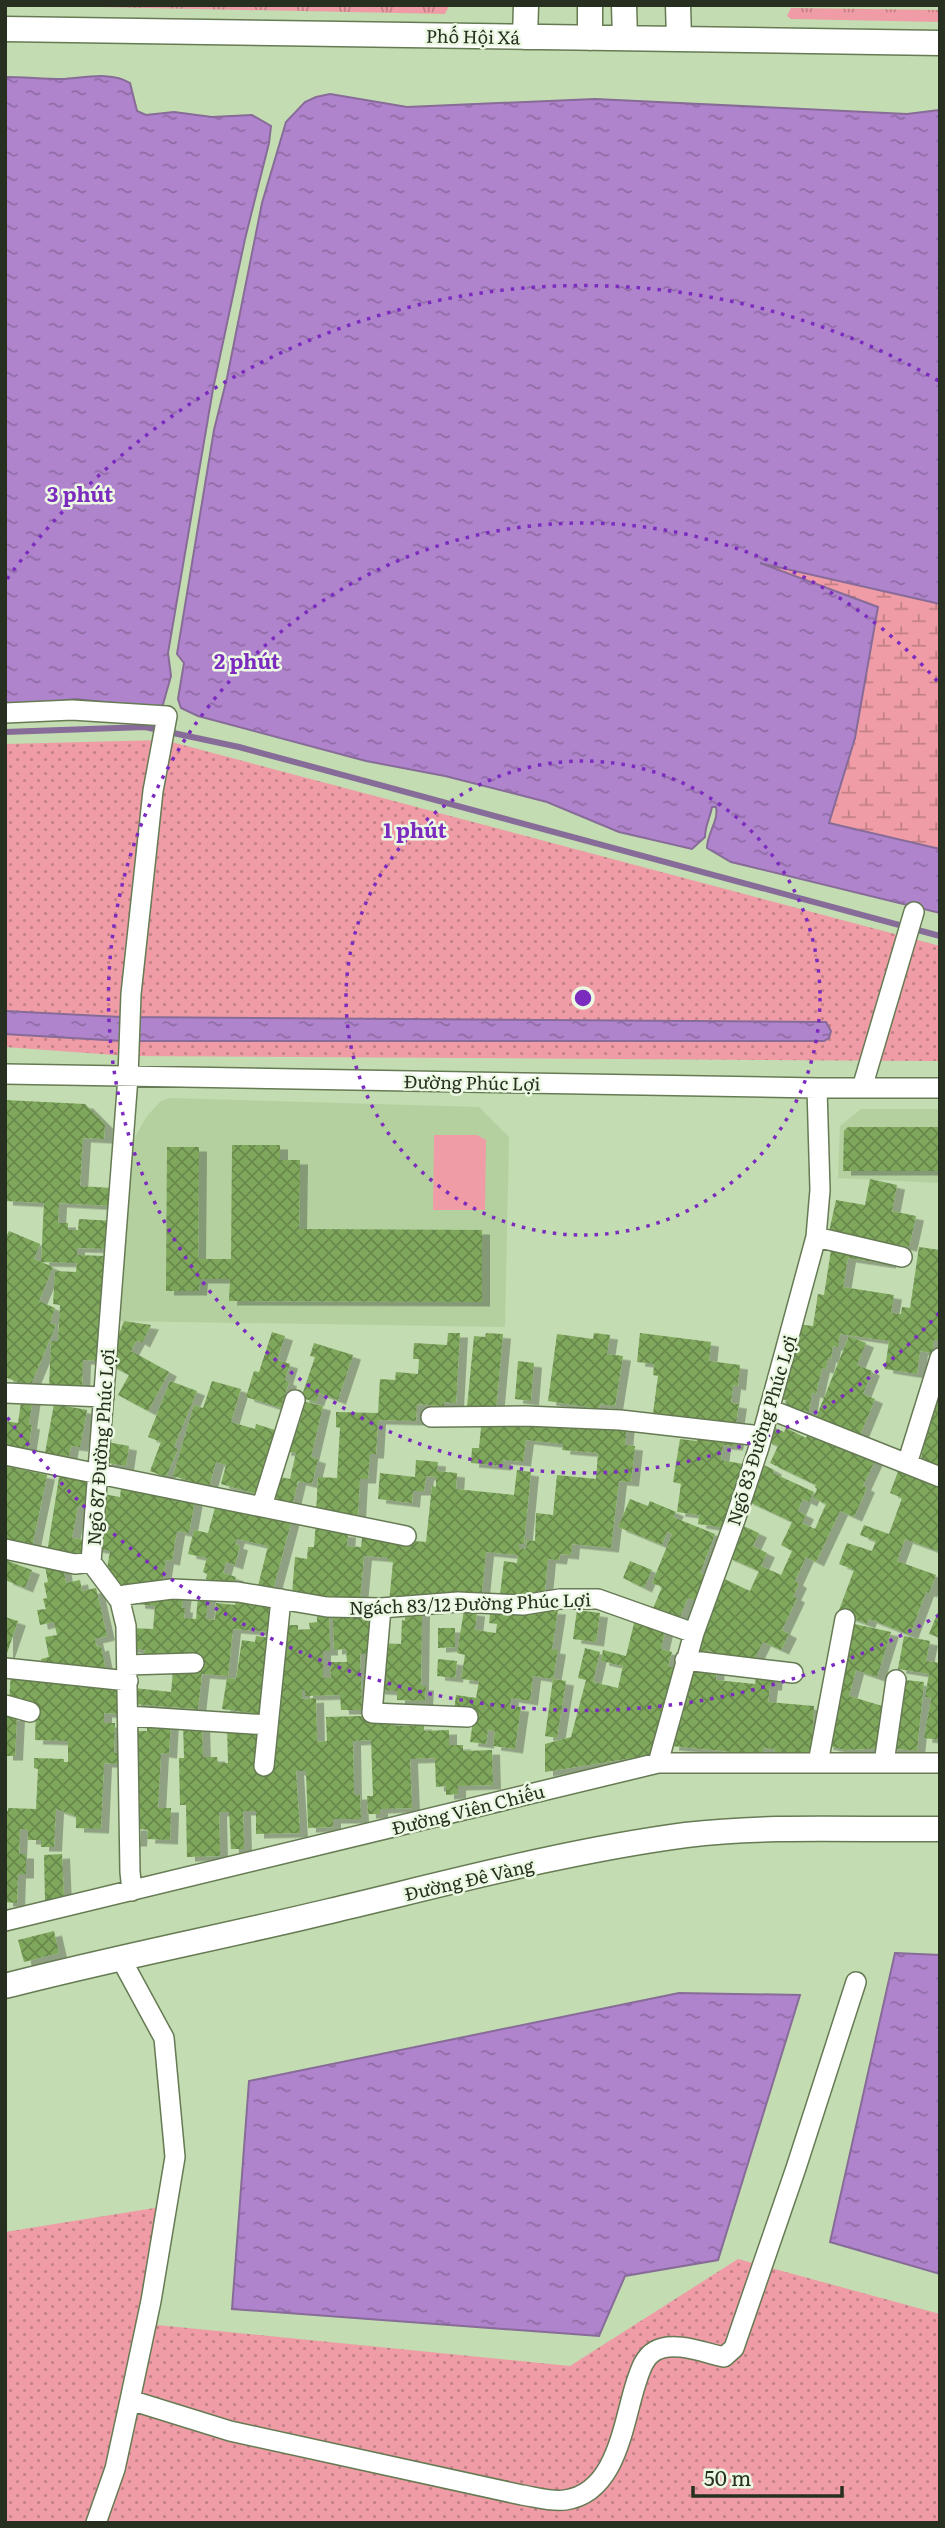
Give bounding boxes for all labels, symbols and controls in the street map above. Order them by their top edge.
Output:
street label: Phố Hội Xá [426,22,521,50]
text: 3 phút [47,477,114,508]
text: 2 phút [214,644,281,675]
text: 1 phút [383,813,448,844]
centre of rings [571,986,595,1010]
street label: Đường Phúc Lợi [403,1067,541,1097]
street label: Ngõ 83 Đường Phúc Lợi [719,1331,803,1529]
street label: Ngõ 87 Đường Phúc Lợi [80,1348,120,1546]
street label: Ngách 83/12 Đường Phúc Lợi [349,1585,591,1621]
street label: Đường Viên Chiếu [389,1777,547,1841]
street label: Đường Đê Vàng [402,1851,537,1907]
scale bar [693,2454,842,2498]
text: 50 m [704,2461,751,2492]

